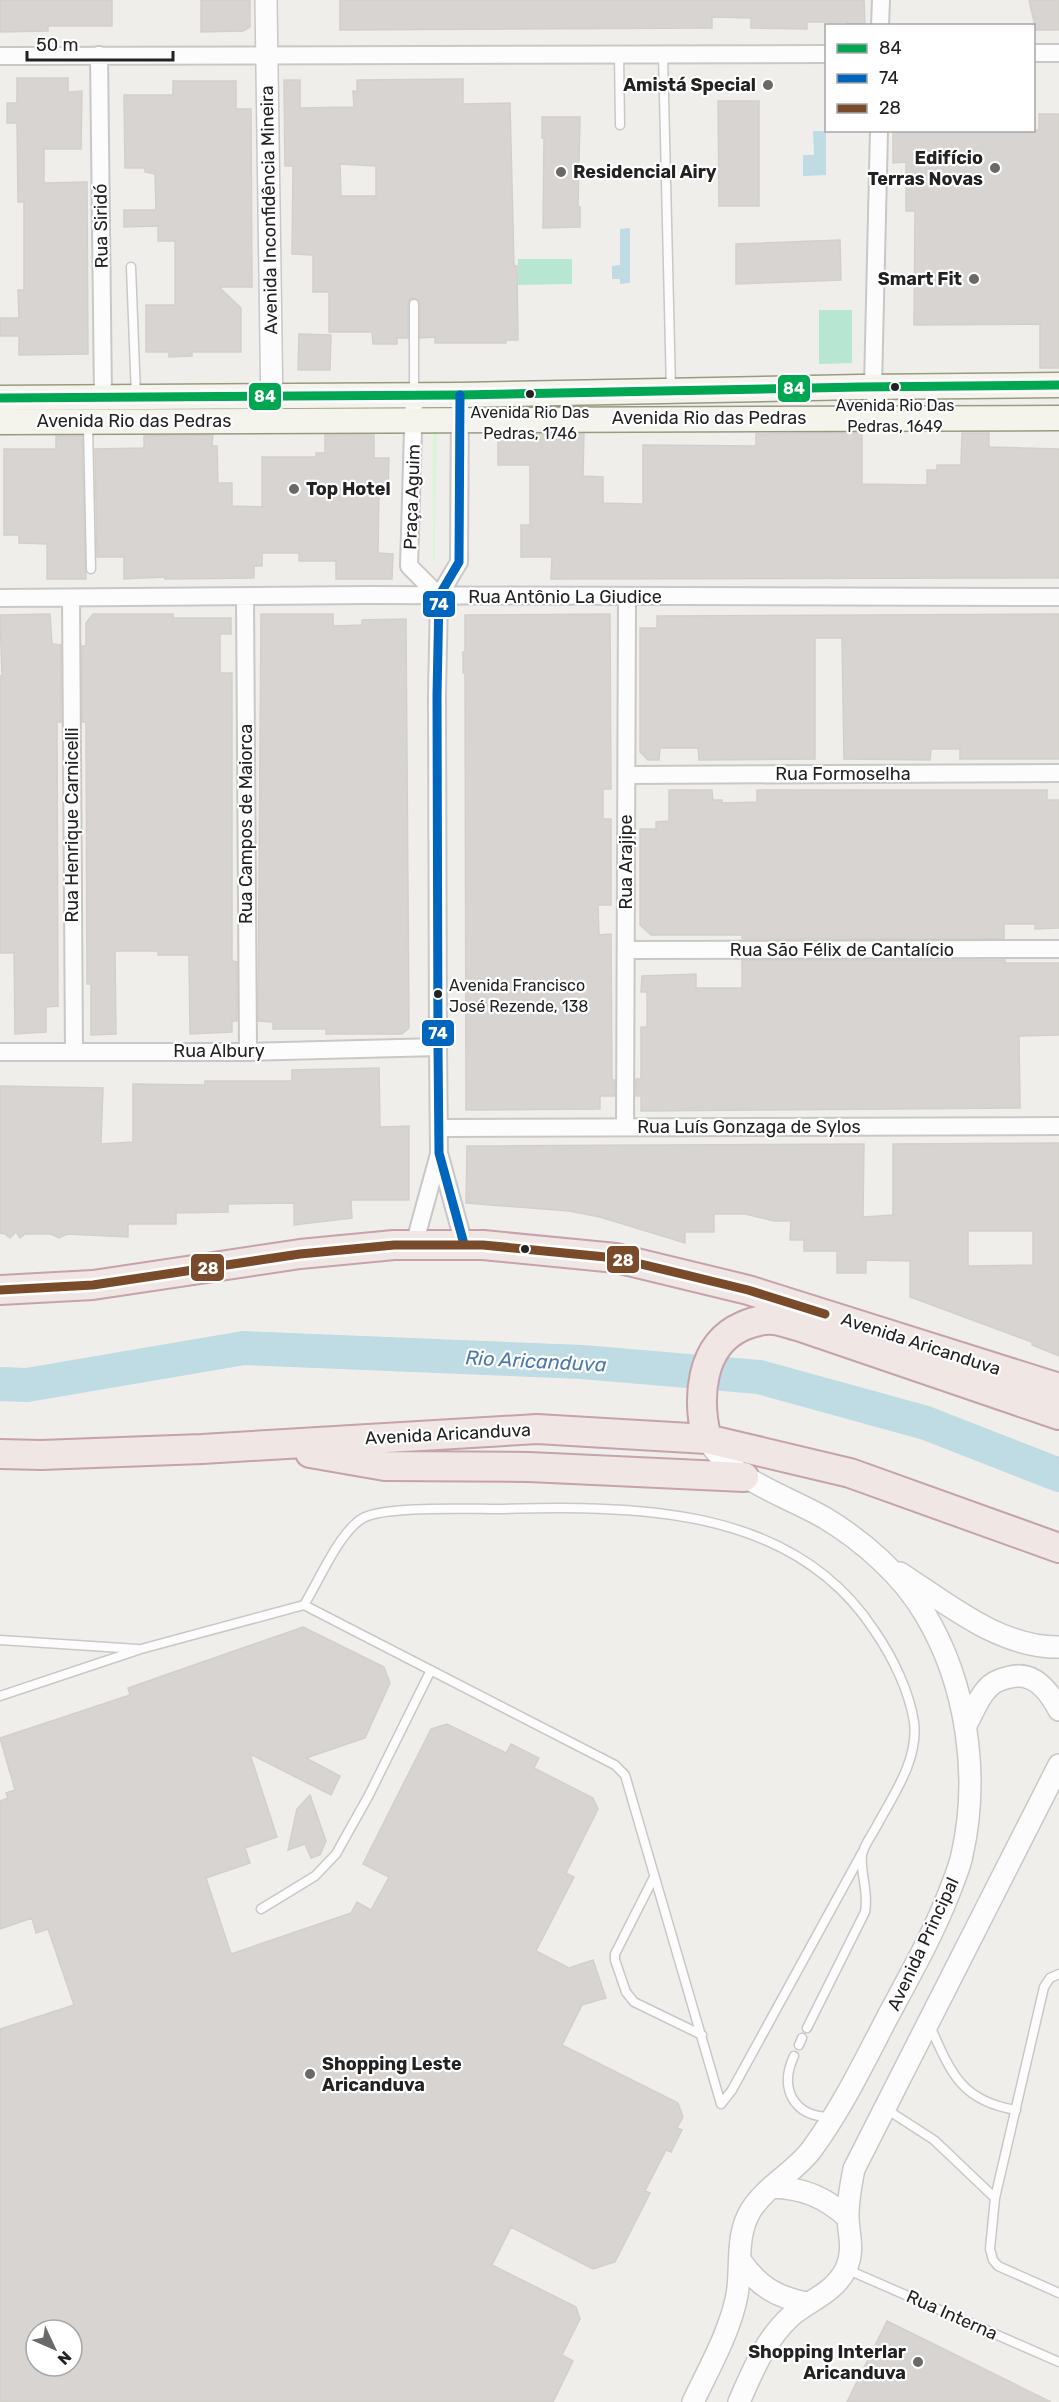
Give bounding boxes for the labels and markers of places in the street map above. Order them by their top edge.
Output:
place label: Amistá Special [623,74,756,96]
marker: Amistá Special [761,78,775,92]
place label: Edifício Terras Novas [868,147,983,190]
place label: Residencial Airy [573,161,717,183]
marker: Edifício Terras Novas [988,161,1002,175]
marker: Residencial Airy [554,165,568,179]
place label: Smart Fit [878,268,962,290]
marker: Smart Fit [967,272,981,286]
marker: Avenida Rio Das Pedras, 1649 [889,381,901,393]
marker: Avenida Rio Das Pedras, 1746 [524,388,536,400]
place label: Avenida Rio Das Pedras, 1649 [835,396,955,436]
place label: Avenida Rio Das Pedras, 1746 [470,403,590,443]
place label: Top Hotel [306,478,391,500]
marker: Top Hotel [287,482,301,496]
place label: Avenida Francisco José Rezende, 138 [449,976,588,1016]
marker: Avenida Francisco José Rezende, 138 [432,988,444,1000]
unlabelled marker [519,1243,531,1255]
place label: Shopping Leste Aricanduva [322,2053,462,2096]
marker: Shopping Leste Aricanduva [303,2067,317,2081]
place label: Shopping Interlar Aricanduva [748,2341,906,2384]
marker: Shopping Interlar Aricanduva [911,2355,925,2369]

